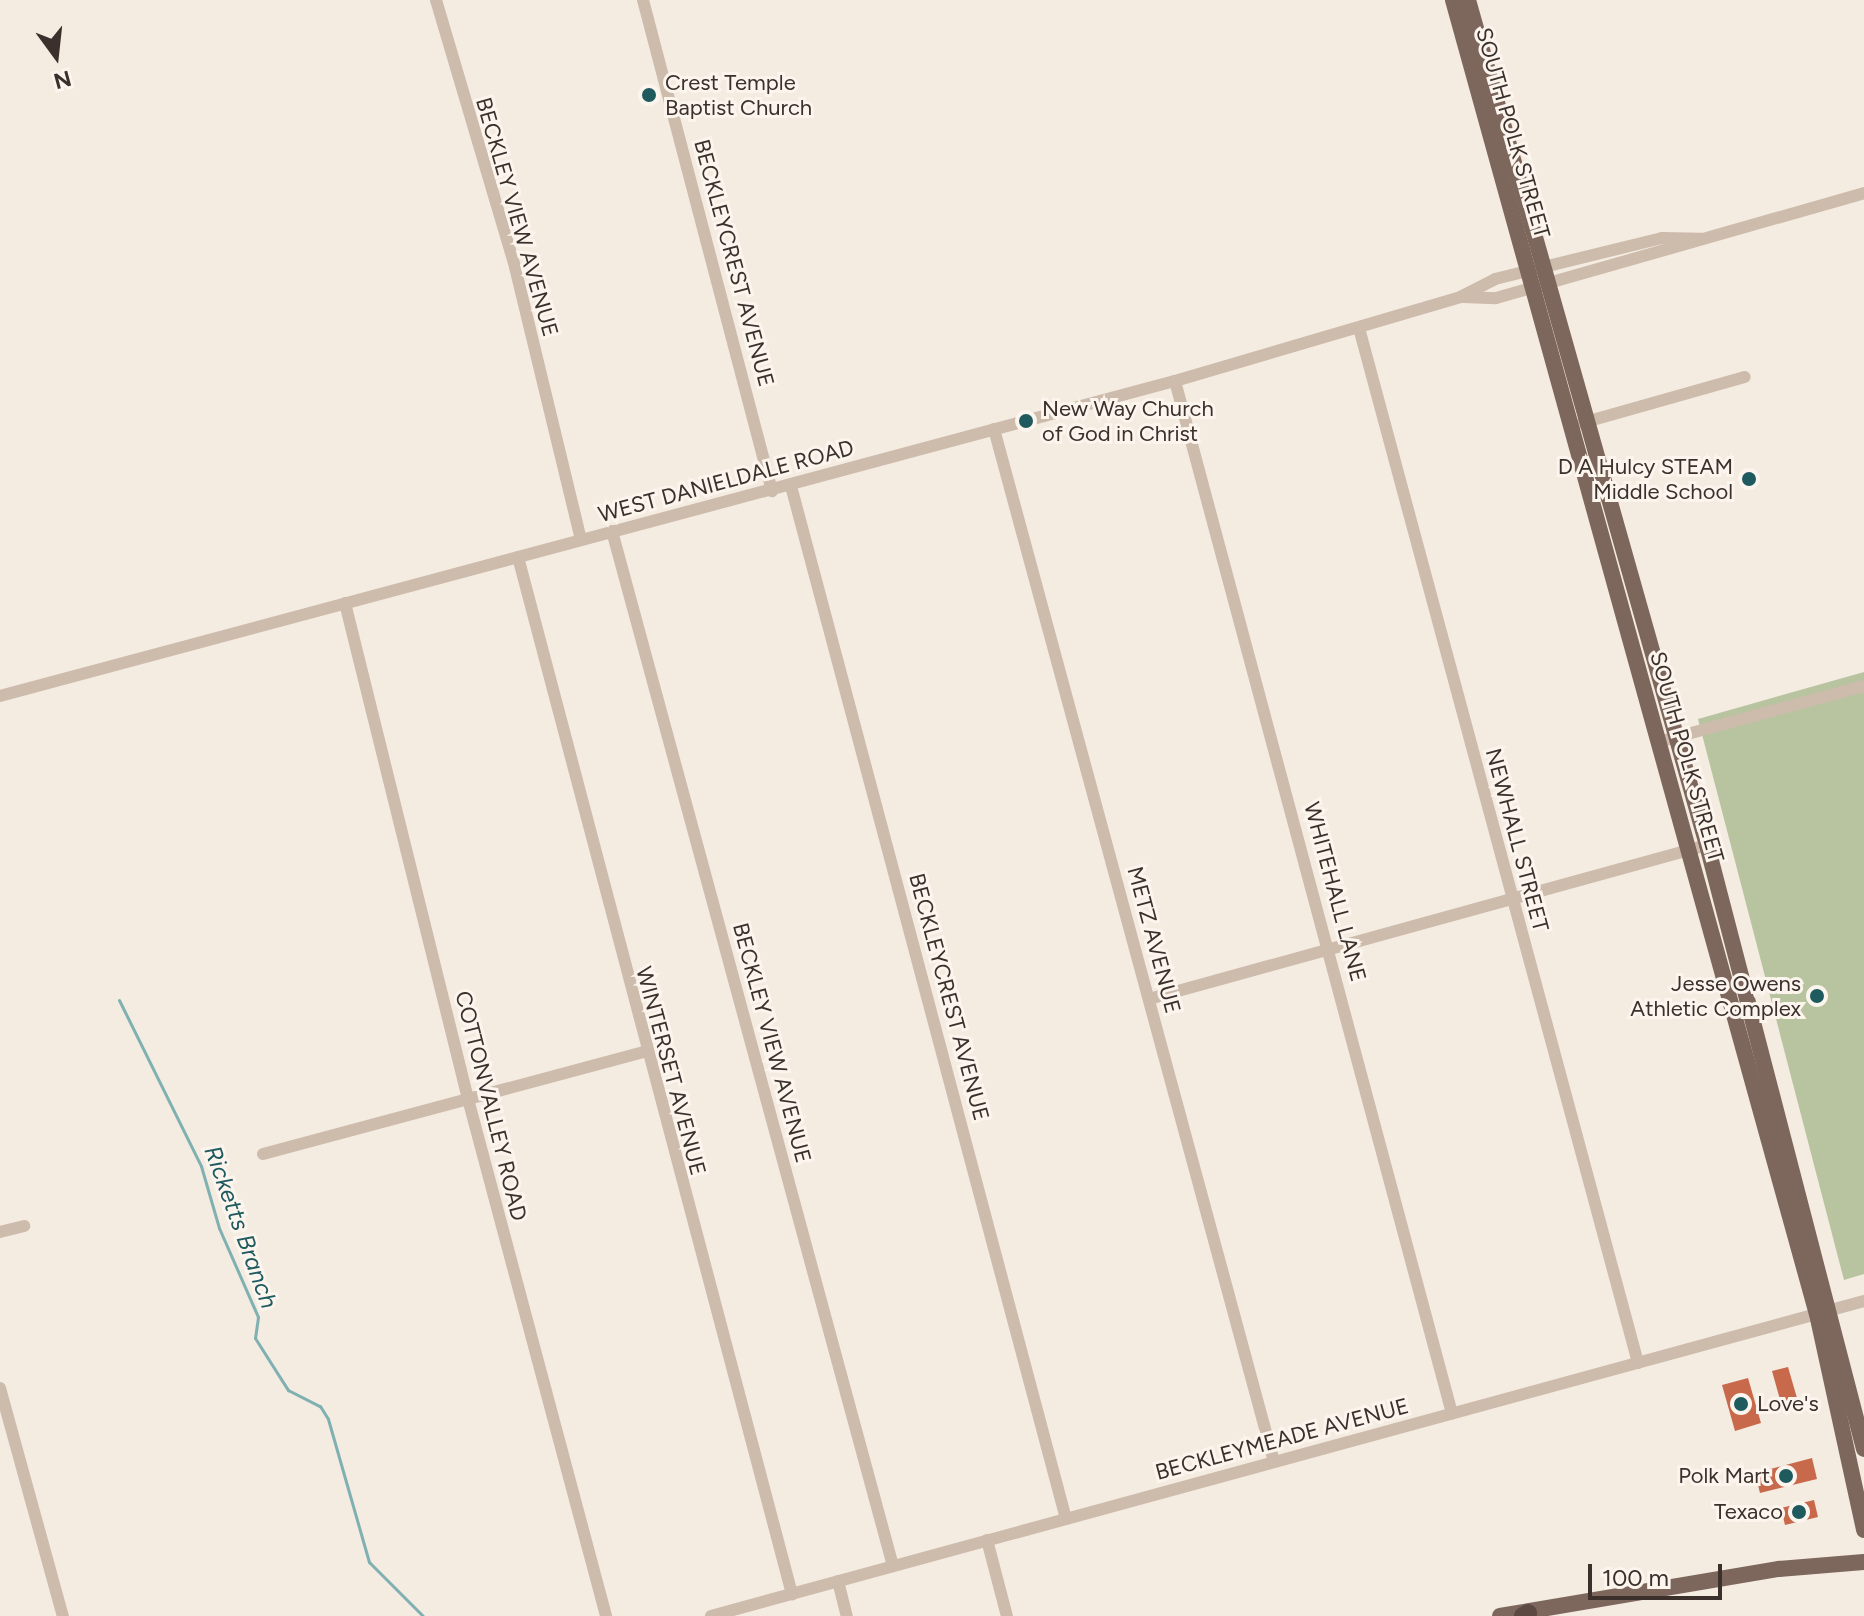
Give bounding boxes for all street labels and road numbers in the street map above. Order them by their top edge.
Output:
street label: SOUTH POLK STREET [1470,25,1556,241]
street label: BECKLEY VIEW AVENUE [470,94,564,340]
street label: BECKLEYCREST AVENUE [688,136,780,390]
street label: WEST DANIELDALE ROAD [595,434,857,528]
street label: SOUTH POLK STREET [1644,649,1730,865]
street label: NEWHALL STREET [1480,746,1554,934]
street label: WHITEHALL LANE [1298,799,1372,985]
street label: METZ AVENUE [1122,864,1186,1016]
street label: BECKLEYCREST AVENUE [903,870,995,1124]
street label: BECKLEY VIEW AVENUE [727,920,817,1166]
street label: WINTERSET AVENUE [630,964,712,1178]
street label: COTTONVALLEY ROAD [450,988,532,1224]
street label: BECKLEYMEADE AVENUE [1152,1392,1412,1486]

